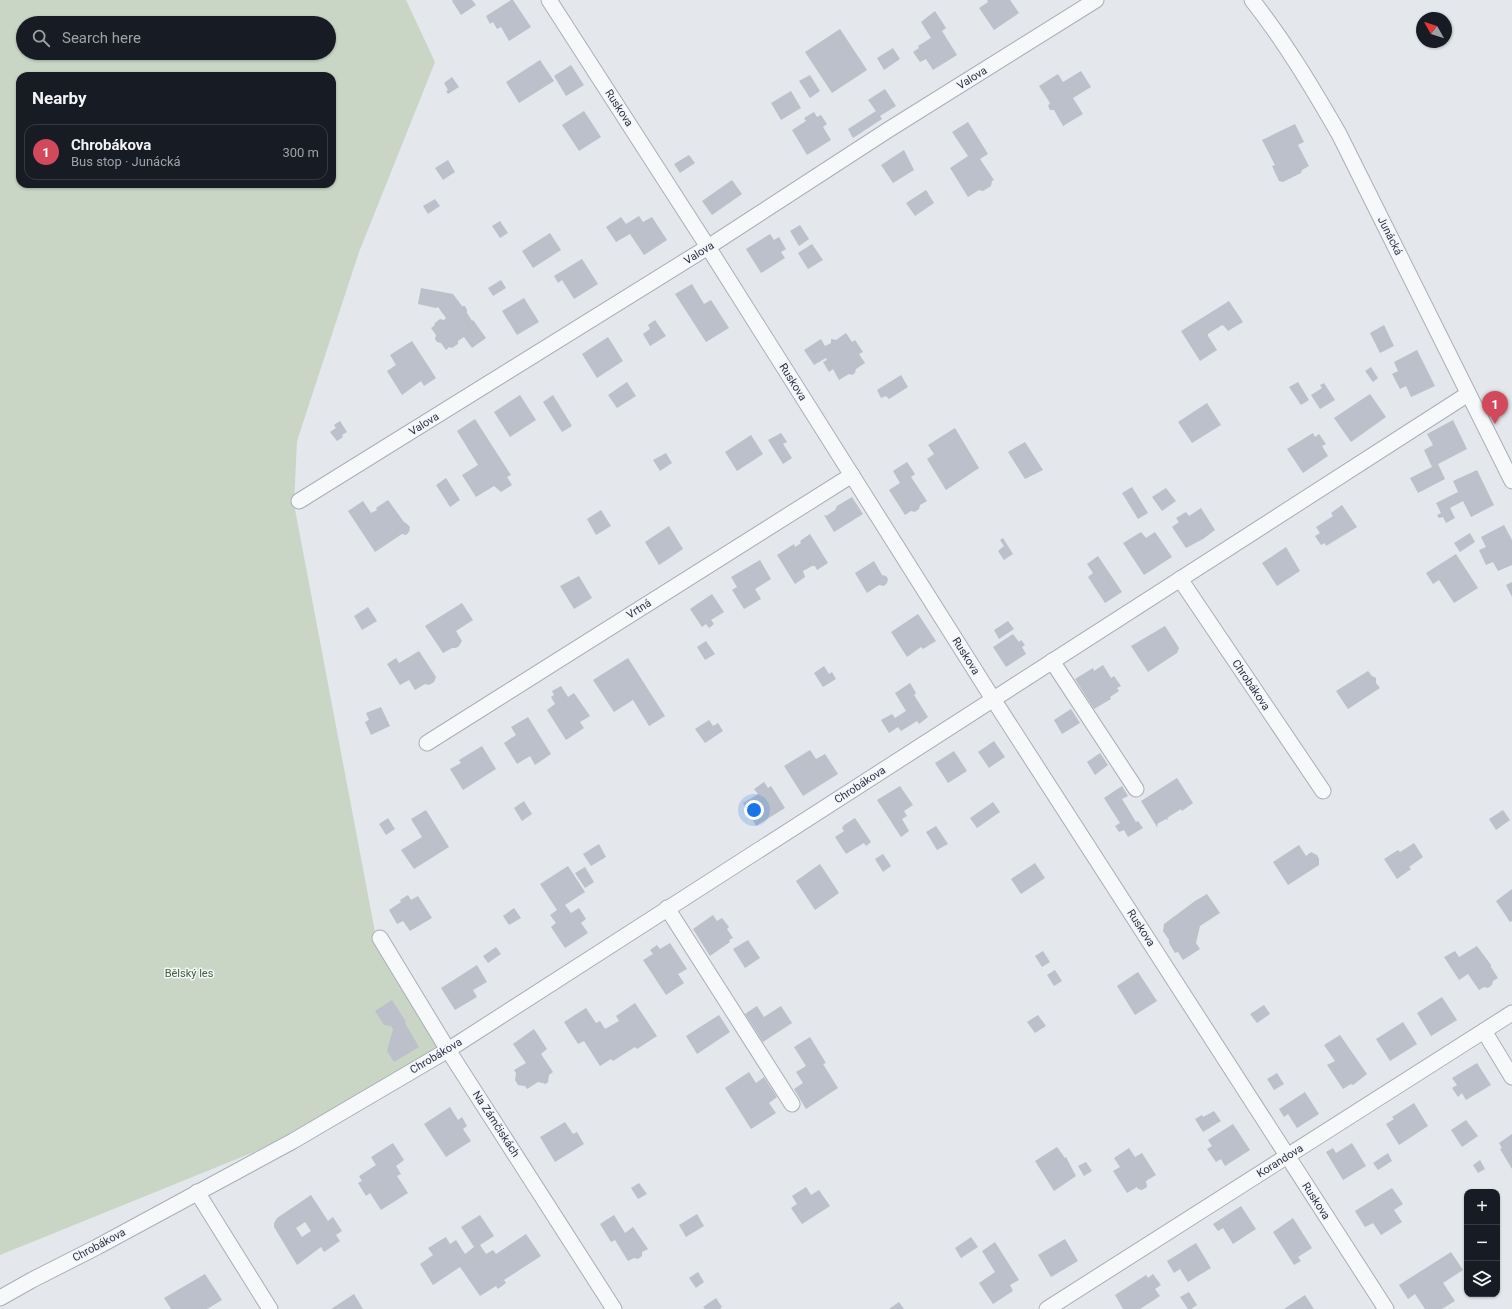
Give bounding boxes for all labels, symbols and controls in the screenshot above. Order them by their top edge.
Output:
north arrow [1416,12,1452,48]
search box [16,16,336,60]
icon: search [30,27,52,49]
text: Search here [62,29,141,47]
street label: Valova [955,64,989,92]
street label: Ruskova [602,87,636,129]
text: Nearby [32,88,87,108]
text: Chrobákova [71,136,151,154]
text: 1 [42,145,50,160]
text: 300 m [282,145,319,160]
text: Bus stop · Junácká [71,154,181,169]
street label: Junácká [1375,215,1405,257]
street label: Valova [682,239,716,267]
street label: Ruskova [776,361,810,403]
pin: 1 [1482,391,1508,424]
street label: Valova [407,410,441,438]
street label: Vrtná [624,596,654,622]
street label: Ruskova [949,635,983,677]
street label: Chrobákova [1229,657,1273,713]
street label: Chrobákova [832,764,888,806]
your location [744,800,764,820]
street label: Ruskova [1124,907,1158,949]
park label: Bělský les [165,967,214,980]
street label: Chrobákova [408,1035,464,1077]
street label: Na Zámčiskách [470,1088,522,1160]
street label: Korandova [1254,1142,1306,1180]
street label: Ruskova [1299,1180,1333,1222]
map controls [1464,1189,1500,1297]
button: + [1464,1189,1500,1225]
button: − [1464,1225,1500,1261]
street label: Chrobákova [70,1226,128,1264]
button: layers [1464,1261,1500,1297]

